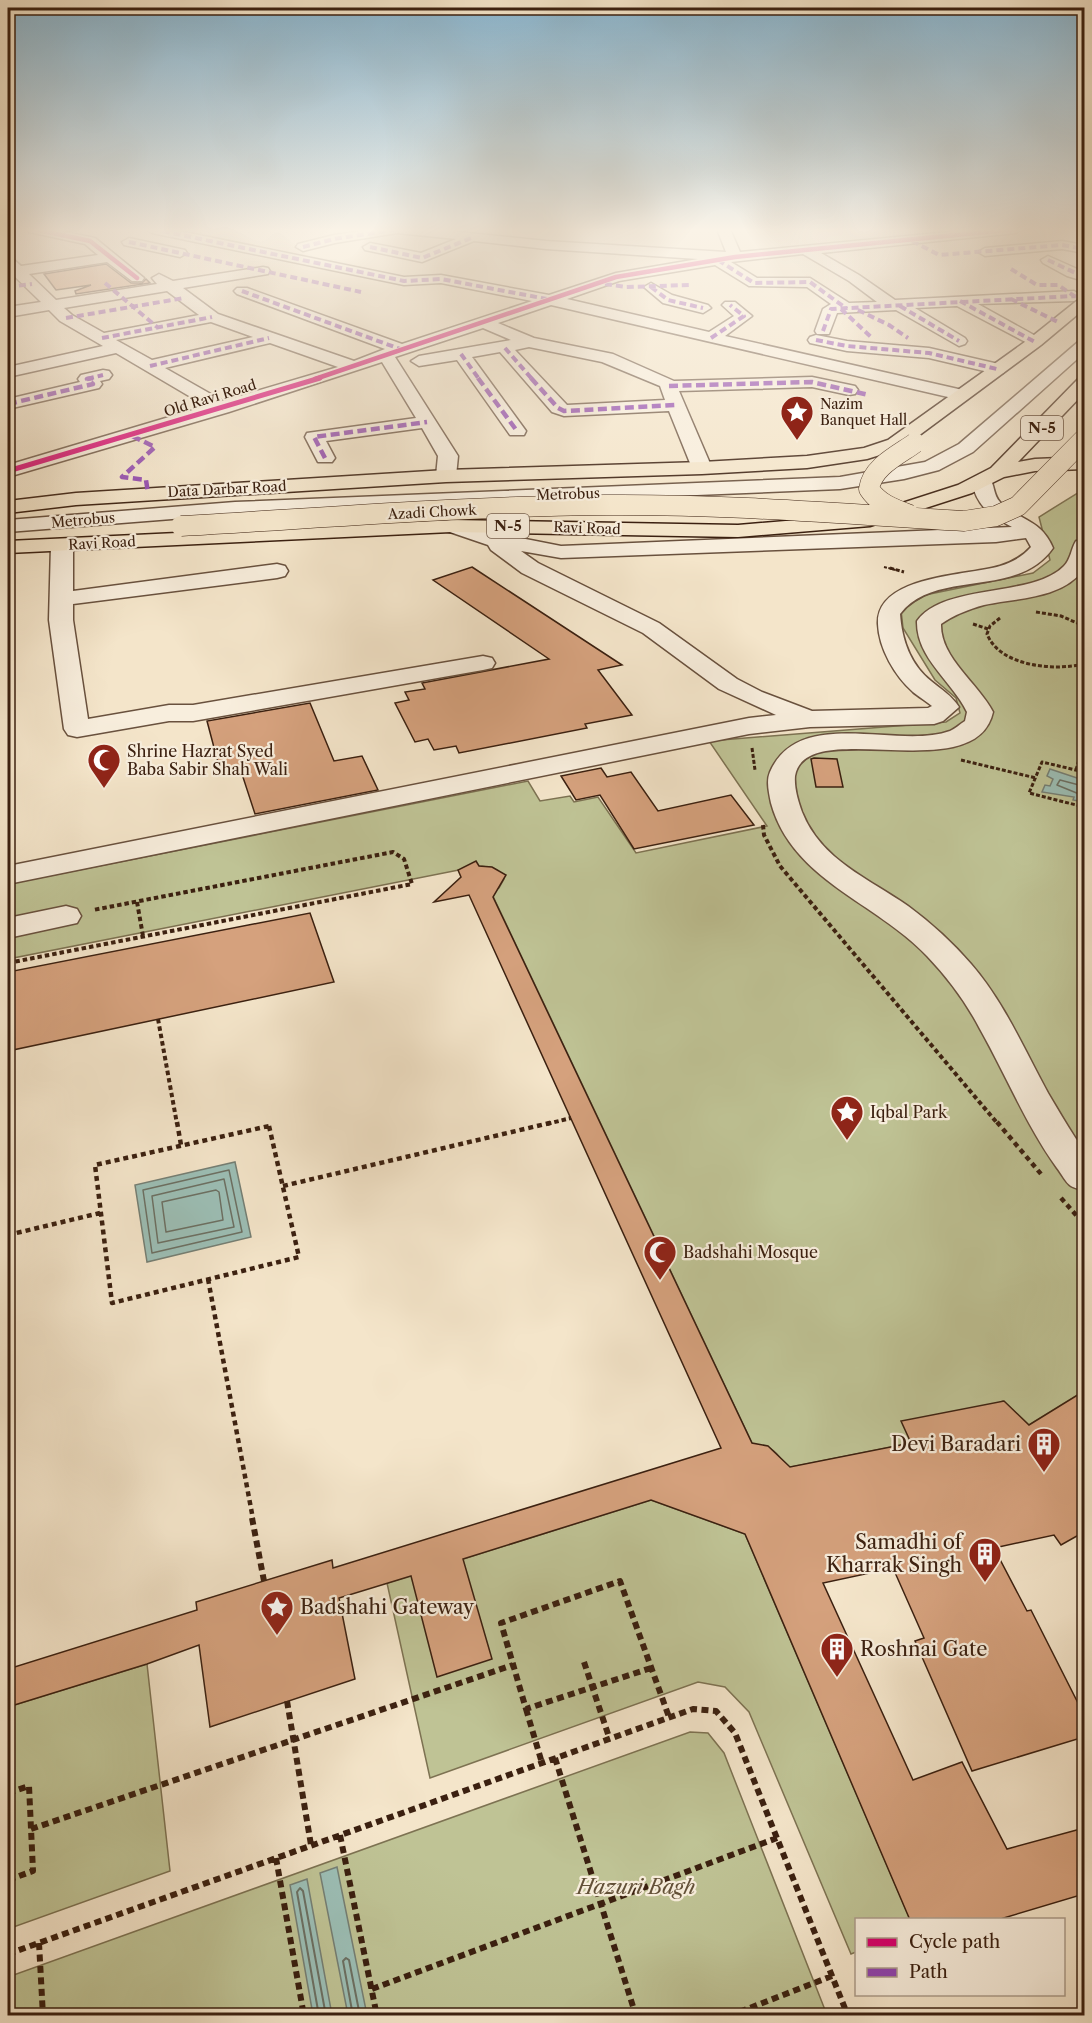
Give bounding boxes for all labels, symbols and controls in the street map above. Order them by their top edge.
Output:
street label: Old Ravi Road [162,375,259,421]
place icon: Nazim Banquet Hall [779,394,815,441]
place label: Nazim Banquet Hall [820,395,907,429]
road number: N-5 [1021,416,1063,440]
street label: Data Darbar Road [167,477,287,501]
street label: Metrobus [536,484,600,504]
street label: Azadi Chowk [386,501,478,523]
street label: Metrobus [50,508,116,532]
road number: N-5 [487,514,529,538]
street label: Ravi Road [553,518,621,538]
street label: Ravi Road [68,532,137,554]
place label: Shrine Hazrat Syed Baba Sabir Shah Wali [127,741,288,779]
mosque icon: Shrine Hazrat Syed Baba Sabir Shah Wali [86,742,122,789]
place icon: Iqbal Park [829,1094,865,1141]
place label: Iqbal Park [870,1102,948,1122]
mosque icon: Badshahi Mosque [642,1234,678,1281]
place label: Badshahi Mosque [683,1242,818,1262]
building icon: Devi Baradari [1026,1426,1062,1473]
place label: Devi Baradari [891,1432,1021,1456]
place label: Samadhi of Kharrak Singh [826,1530,965,1577]
building icon: Samadhi of Kharrak Singh [967,1536,1003,1583]
place icon: Badshahi Gateway [259,1589,295,1636]
place label: Badshahi Gateway [300,1595,475,1619]
building icon: Roshnai Gate [819,1631,855,1678]
place label: Roshnai Gate [860,1637,987,1661]
park label: Hazuri Bagh [575,1875,695,1899]
legend [855,1918,1065,1996]
text: Cycle path [909,1931,1000,1953]
text: Path [909,1961,948,1983]

